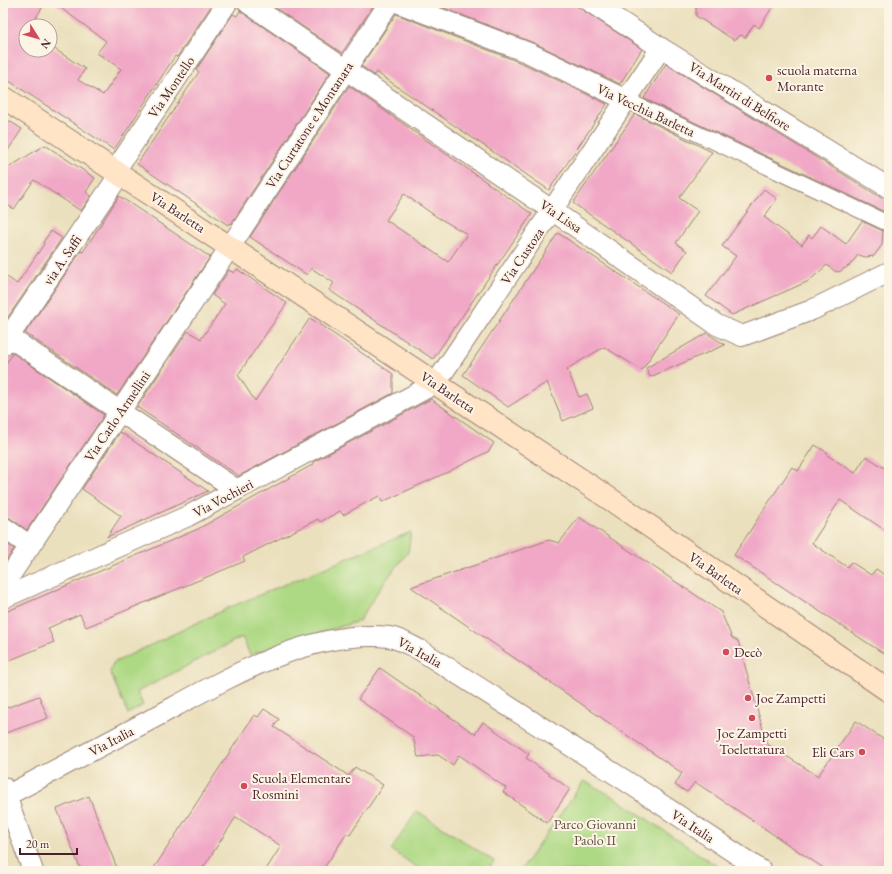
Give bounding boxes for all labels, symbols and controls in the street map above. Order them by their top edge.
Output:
north arrow [18,18,58,58]
text: N [38,36,54,52]
street label: Via Montello [144,52,198,122]
street label: Via Martiri di Belfiore [686,57,795,135]
street label: Via Curtatone e Montanara [261,58,357,192]
place label: scuola materna Morante [777,61,857,95]
marker: scuola materna Morante [764,73,774,83]
street label: Via Vecchia Barletta [594,79,698,141]
street label: Via Barletta [147,187,210,237]
street label: Via Lissa [536,195,586,237]
street label: Via Custoza [496,224,548,288]
street label: via A. Saffi [39,231,85,289]
street label: Via Carlo Armellini [80,367,154,465]
street label: Via Barletta [417,367,479,417]
street label: Via Vochieri [190,474,257,521]
street label: Via Barletta [685,548,747,599]
street label: Via Italia [395,632,446,672]
place label: Decò [734,643,762,661]
marker: Decò [721,647,731,657]
place label: Joe Zampetti [755,689,826,707]
marker: Joe Zampetti [743,693,753,703]
marker: Joe Zampetti Toelettatura [747,713,757,723]
street label: Via Italia [86,722,137,760]
place label: Joe Zampetti Toelettatura [716,724,787,758]
place label: Eli Cars [812,743,854,761]
marker: Eli Cars [857,747,867,757]
place label: Scuola Elementare Rosmini [252,769,351,803]
marker: Scuola Elementare Rosmini [239,781,249,791]
street label: Via Italia [668,805,718,847]
park label: Parco Giovanni Paolo II [554,815,637,849]
scale bar [20,830,77,856]
text: 20 m [26,836,50,852]

